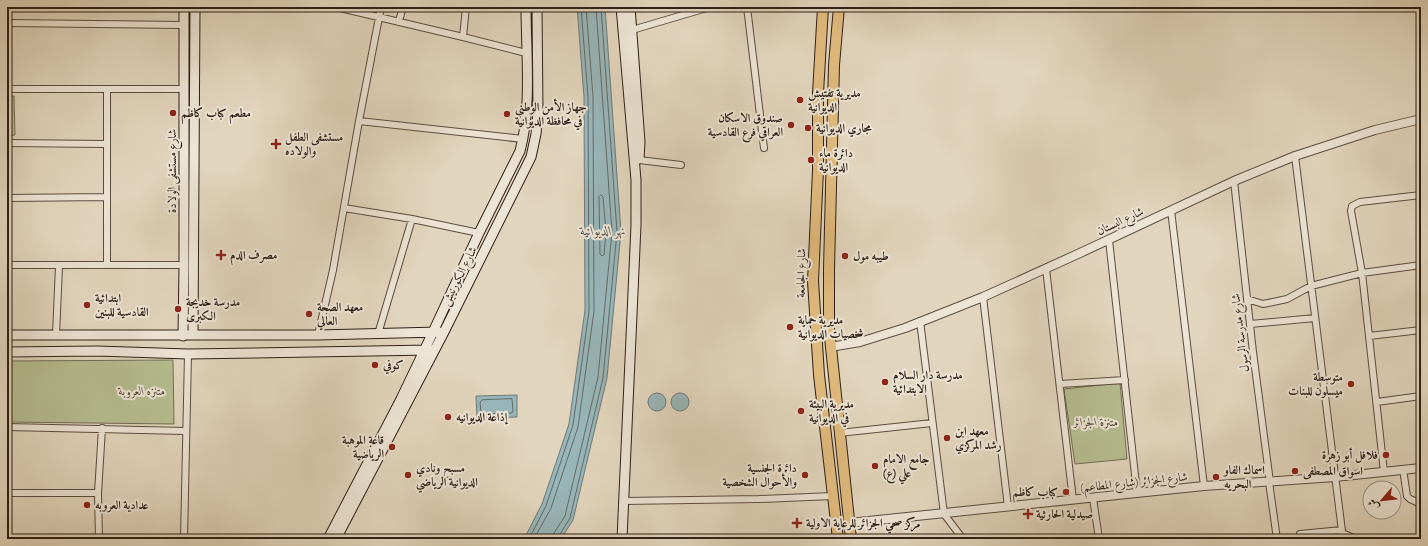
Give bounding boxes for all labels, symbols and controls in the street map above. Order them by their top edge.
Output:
place label: مديرية تفتيش الديوانية [808,86,861,115]
marker: مديرية تفتيش الديوانية [795,95,805,105]
place label: جهاز الأمن الوطني في محافظة الديوانية [515,98,587,131]
place label: مطعم كباب كاظم [181,106,251,124]
marker: مطعم كباب كاظم [168,108,178,118]
marker: جهاز الأمن الوطني في محافظة الديوانية [502,109,512,119]
place label: صندوق الاسكان العراقي فرع القادسية [708,111,783,143]
marker: صندوق الاسكان العراقي فرع القادسية [786,120,796,130]
place label: مجاري الديوانية [816,121,872,138]
marker: مجاري الديوانية [803,123,813,133]
street label: شارع مستشفى الولادة [165,129,183,213]
place label: مستشفى الطفل والولاده [285,130,343,159]
marker: مستشفى الطفل والولاده [270,138,282,150]
place label: دائرة ماء الديوانية [819,146,853,175]
marker: دائرة ماء الديوانية [806,155,816,165]
street label: شارع البستان [1094,204,1148,242]
water label: نهر الديوانية [579,223,626,239]
street label: شارع الكورنيش [438,244,483,310]
place label: مصرف الدم [230,248,278,266]
street label: شارع الجامعة [794,248,812,298]
marker: مصرف الدم [215,249,227,261]
place label: طيبه مول [853,249,889,264]
marker: طيبه مول [840,251,850,261]
place label: ابتدائية القادسية للبنين [95,291,149,320]
street label: شارع مدرسة الرسول [1228,292,1256,373]
place label: مدرسة خديجة الكبرى [186,295,241,324]
marker: ابتدائية القادسية للبنين [82,300,92,310]
place label: معهد الصحة العالي [316,300,364,331]
marker: مدرسة خديجة الكبرى [173,304,183,314]
marker: معهد الصحة العالي [304,309,314,319]
place label: مديرية حماية شخصيات الديوانية [798,313,864,342]
marker: مديرية حماية شخصيات الديوانية [785,322,795,332]
place label: كوفي [382,358,404,375]
marker: كوفي [370,360,380,370]
place label: مدرسة دار السلام الابتدائية [893,368,963,397]
place label: متوسطة ميسلون للبنات [1288,370,1343,399]
marker: مدرسة دار السلام الابتدائية [880,377,890,387]
marker: متوسطة ميسلون للبنات [1346,379,1356,389]
park label: متنزه العروبة [118,384,165,399]
place label: مديرية البيئة في الديوانية [809,397,854,428]
marker: مديرية البيئة في الديوانية [796,406,806,416]
place label: إذاعة الديوانيه [456,410,509,425]
marker: إذاعة الديوانيه [443,412,453,422]
park label: متنزة الجزائر [1072,415,1119,430]
place label: معهد ابن رشد المركزي [955,424,1002,455]
place label: قاعة الموهبة الرياضية [342,433,384,462]
marker: معهد ابن رشد المركزي [942,433,952,443]
marker: قاعة الموهبة الرياضية [387,442,397,452]
place label: فلافل أبو زهرة [1322,447,1378,463]
marker: فلافل أبو زهرة [1381,450,1391,460]
place label: جامع الامام علي (ع) [883,452,929,485]
place label: مسبح ونادي الديوانية الرياضي [416,461,478,493]
place label: دائرة الجنسية والأحوال الشخصية [723,461,797,490]
marker: جامع الامام علي (ع) [870,461,880,471]
place label: اسماك الفاو البحريه [1222,463,1265,492]
place label: اسواق المصطفى [1302,464,1363,480]
marker: اسواق المصطفى [1290,466,1300,476]
street label: شارع الجزائر (شارع المطاعم) [1080,469,1189,499]
marker: مسبح ونادي الديوانية الرياضي [403,470,413,480]
marker: دائرة الجنسية والأحوال الشخصية [800,470,810,480]
marker: اسماك الفاو البحريه [1211,472,1221,482]
north arrow [1362,480,1402,520]
place label: كباب كاظم [1012,485,1058,503]
marker: كباب كاظم [1061,487,1071,497]
text: ش [1365,497,1382,512]
place label: عدادية العروبه [95,498,149,513]
marker: عدادية العروبه [82,500,92,510]
place label: صيدلية الحارثية [1036,507,1093,522]
marker: صيدلية الحارثية [1023,509,1033,519]
place label: مركز صحي الجزائر للرعاية الاولية [806,516,920,534]
marker: مركز صحي الجزائر للرعاية الاولية [791,517,803,529]

